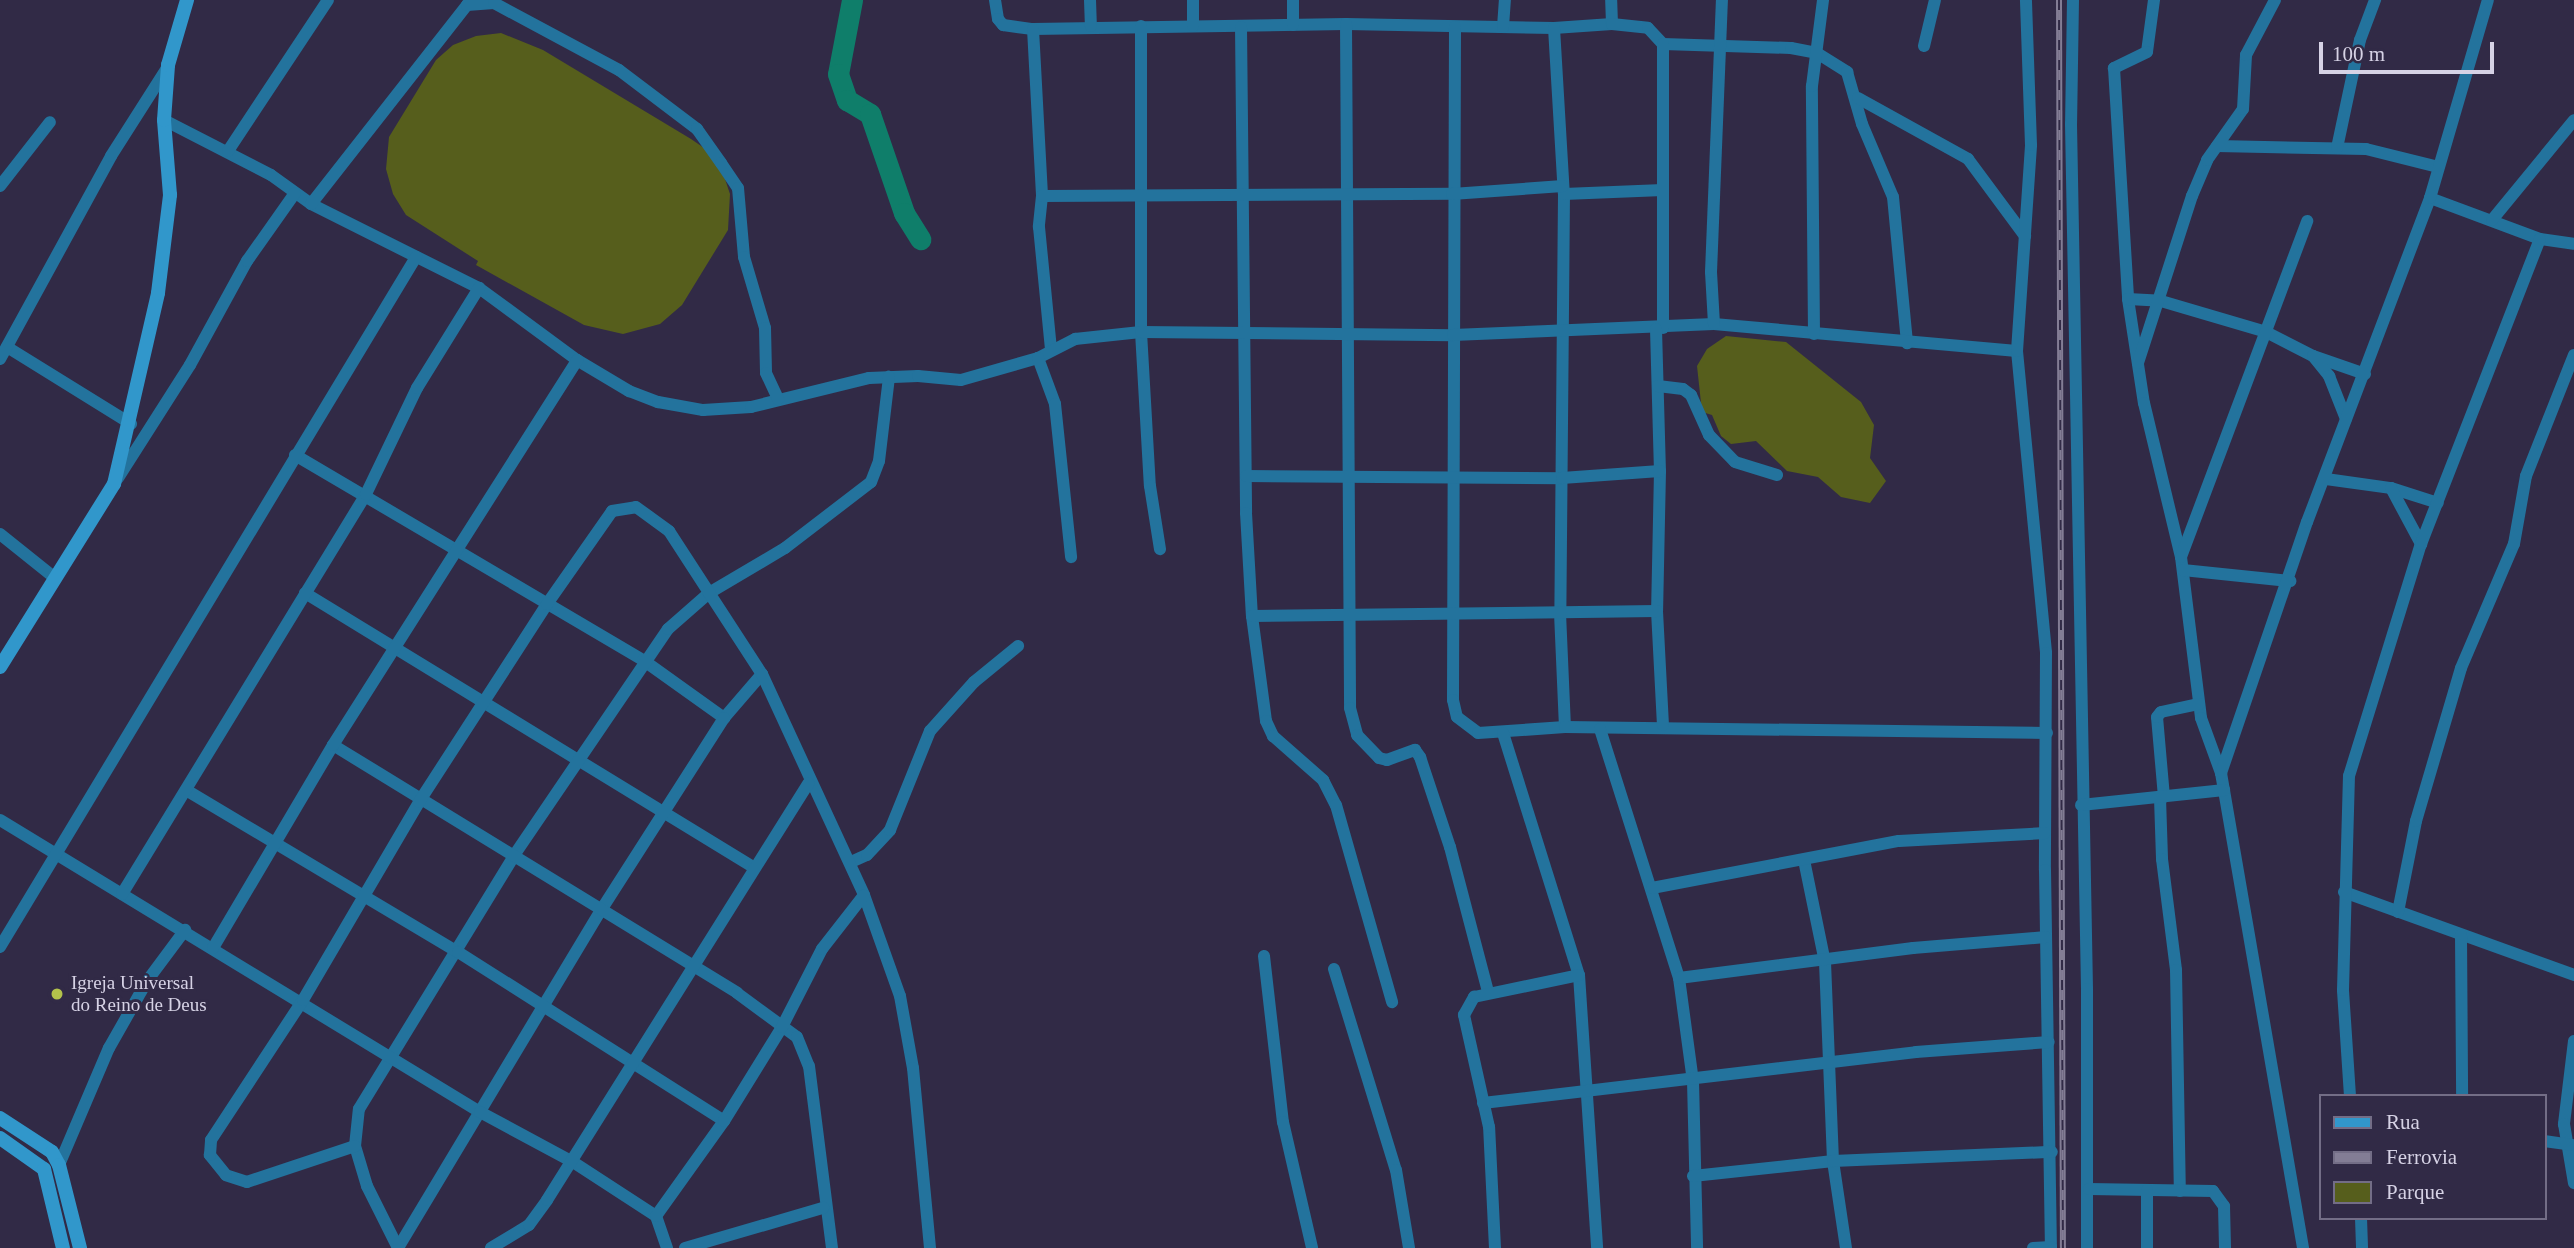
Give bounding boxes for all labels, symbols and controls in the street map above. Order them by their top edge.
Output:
scale bar [2322,28,2497,72]
text: 100 m [2332,42,2385,66]
place label: Igreja Universal do Reino de Deus [71,972,207,1016]
marker: Igreja Universal do Reino de Deus [49,986,65,1002]
legend [2318,1094,2546,1220]
text: Rua [2386,1110,2420,1134]
text: Ferrovia [2386,1145,2457,1169]
text: Parque [2386,1180,2444,1204]

